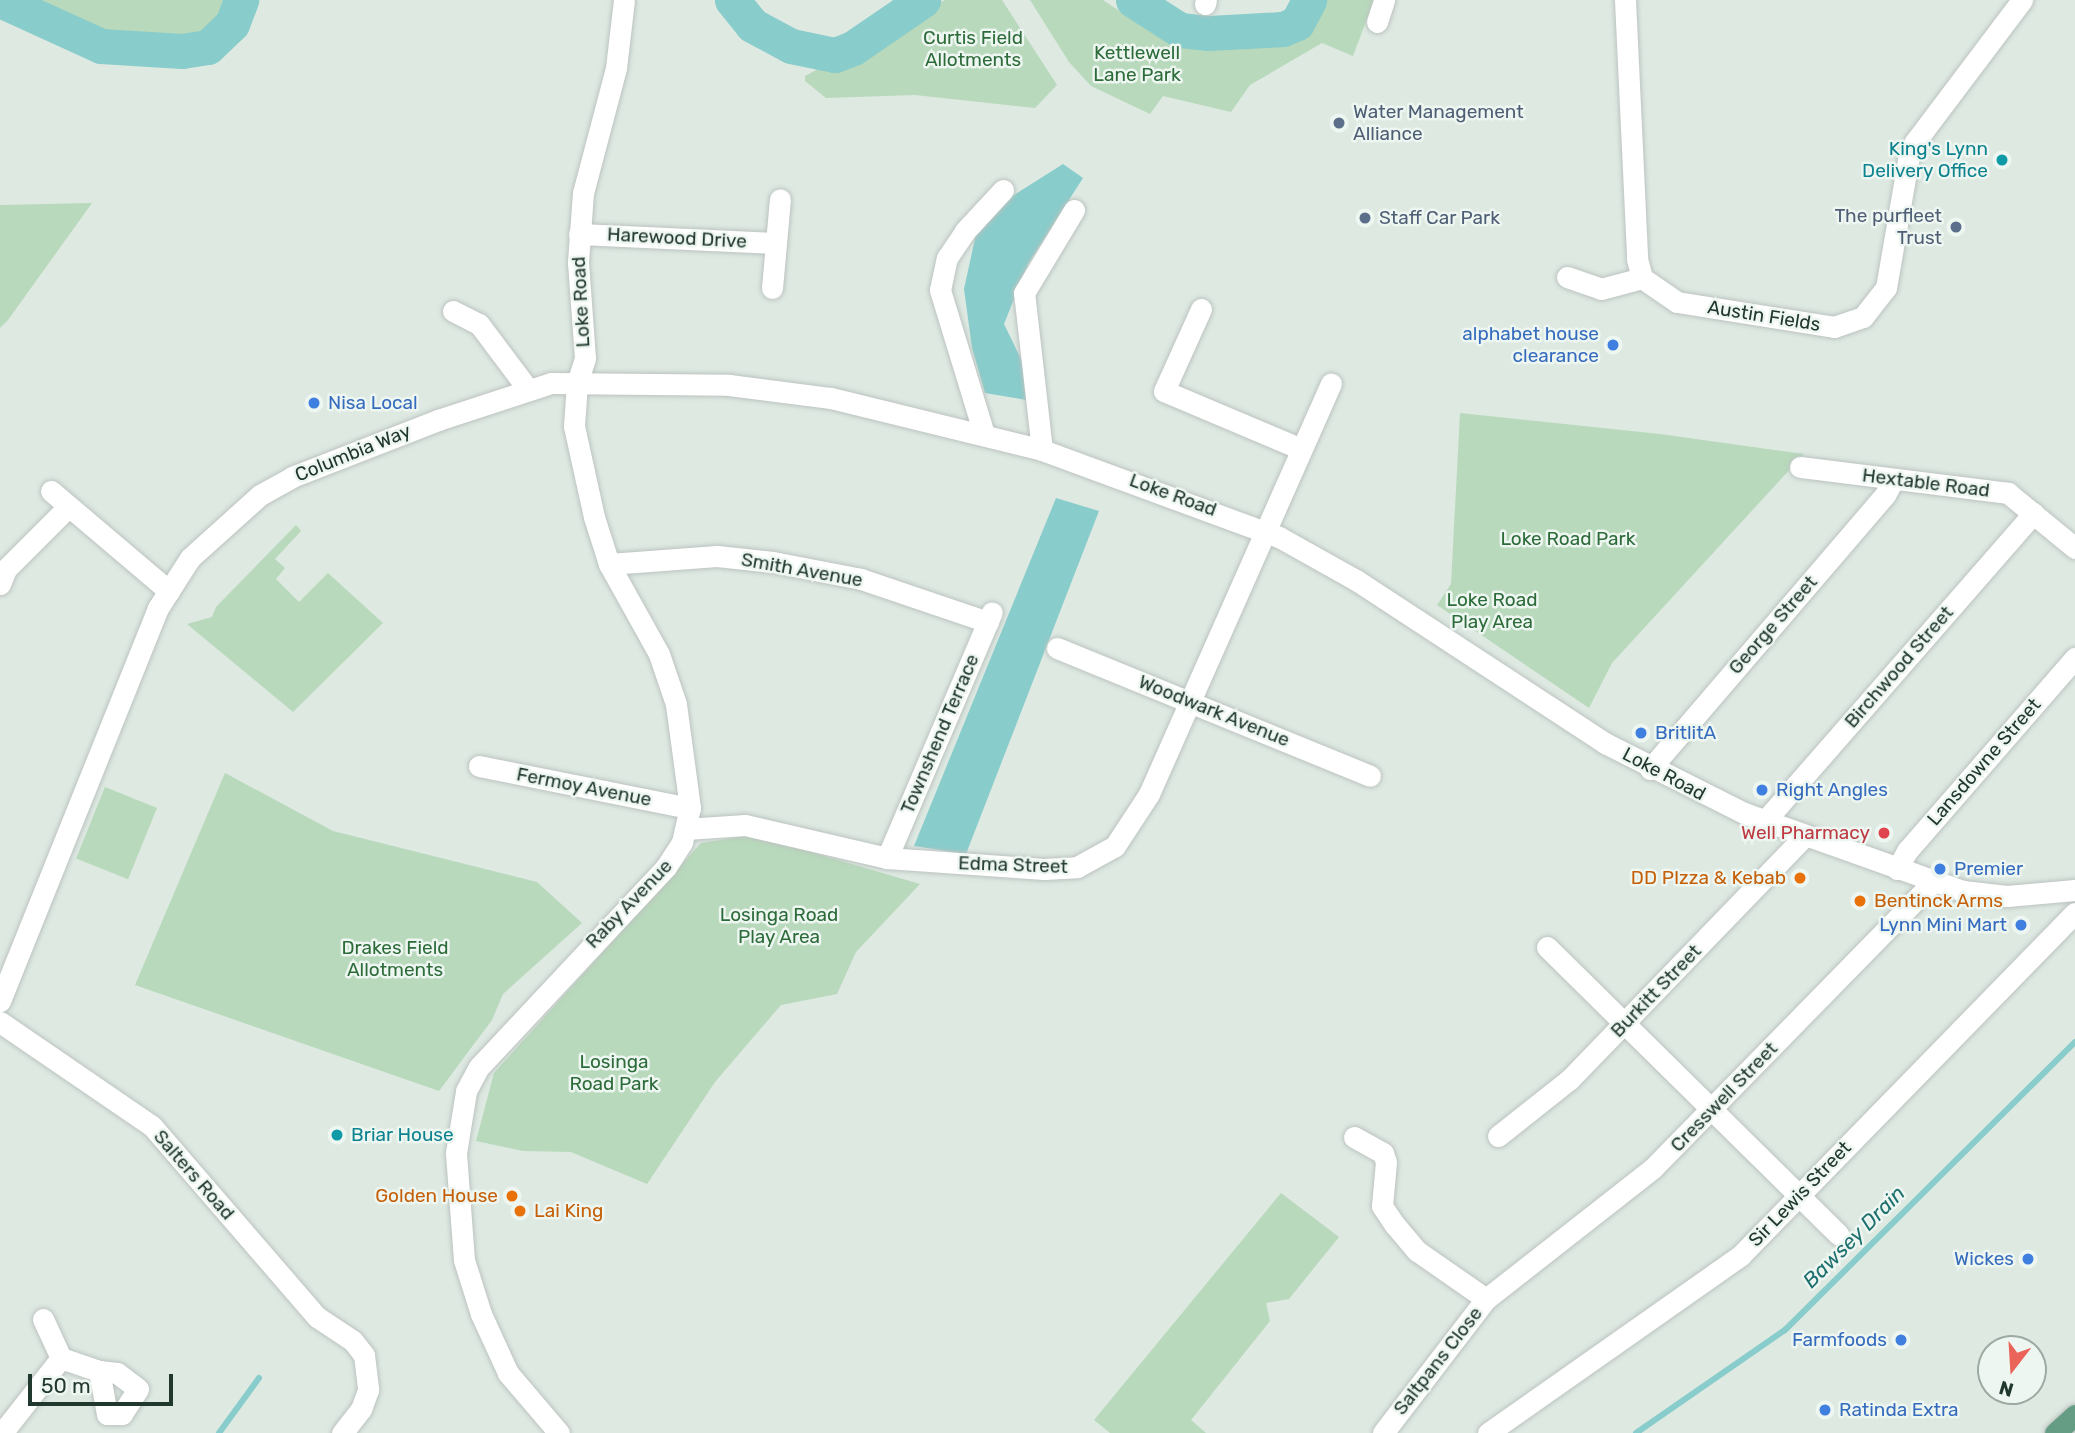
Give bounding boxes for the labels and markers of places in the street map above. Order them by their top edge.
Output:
place label: Water Management Alliance [1353,101,1524,145]
marker: Water Management Alliance [1331,115,1347,131]
place label: King's Lynn Delivery Office [1862,138,1988,182]
marker: King's Lynn Delivery Office [1994,152,2010,168]
place label: The purfleet Trust [1834,205,1942,249]
place label: Staff Car Park [1379,207,1501,229]
marker: Staff Car Park [1357,210,1373,226]
marker: The purfleet Trust [1948,219,1964,235]
place label: alphabet house clearance [1462,323,1599,367]
marker: alphabet house clearance [1605,337,1621,353]
place label: Nisa Local [328,392,418,414]
marker: Nisa Local [306,395,322,411]
place label: BritlitA [1655,722,1716,744]
marker: BritlitA [1633,725,1649,741]
place label: Right Angles [1776,779,1888,801]
marker: Right Angles [1754,782,1770,798]
place label: Well Pharmacy [1741,822,1870,844]
marker: Well Pharmacy [1876,825,1892,841]
place label: Premier [1954,858,2023,880]
marker: Premier [1932,861,1948,877]
place label: DD PIzza & Kebab [1631,867,1786,889]
marker: DD PIzza & Kebab [1792,870,1808,886]
place label: Bentinck Arms [1874,890,2004,912]
marker: Bentinck Arms [1852,893,1868,909]
place label: Lynn Mini Mart [1879,914,2007,936]
marker: Lynn Mini Mart [2013,917,2029,933]
place label: Briar House [351,1124,454,1146]
marker: Briar House [329,1127,345,1143]
place label: Golden House [375,1185,498,1207]
marker: Golden House [504,1188,520,1204]
place label: Lai King [534,1200,603,1222]
marker: Lai King [512,1203,528,1219]
place label: Wickes [1954,1248,2014,1270]
marker: Wickes [2020,1251,2036,1267]
place label: Farmfoods [1792,1329,1887,1351]
marker: Farmfoods [1893,1332,1909,1348]
place label: Ratinda Extra [1839,1399,1959,1421]
marker: Ratinda Extra [1817,1402,1833,1418]

